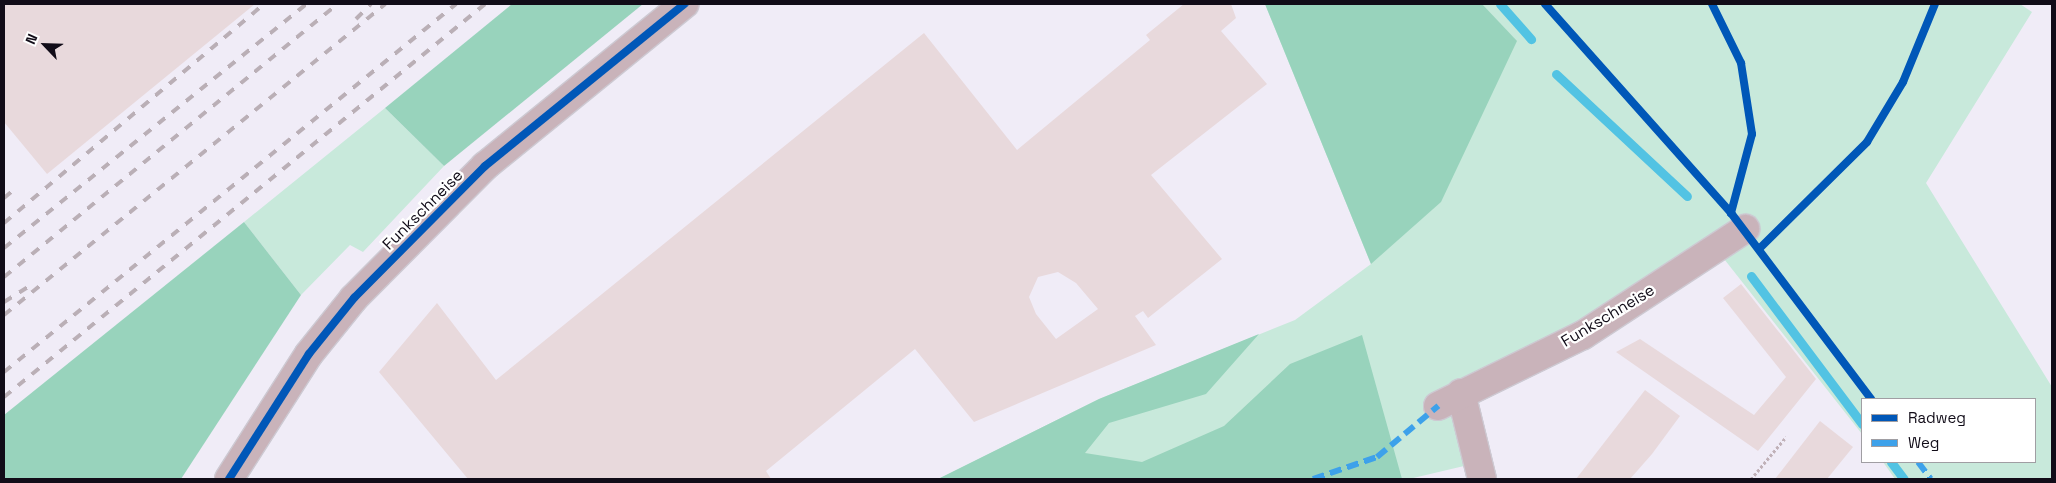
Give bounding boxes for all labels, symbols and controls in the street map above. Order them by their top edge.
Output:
north arrow [20,20,70,70]
text: N [21,31,41,47]
street label: Funkschneise [379,166,467,254]
street label: Funkschneise [1558,281,1658,351]
legend [1861,398,2036,463]
text: Radweg [1908,408,1966,427]
text: Weg [1908,433,1939,452]

